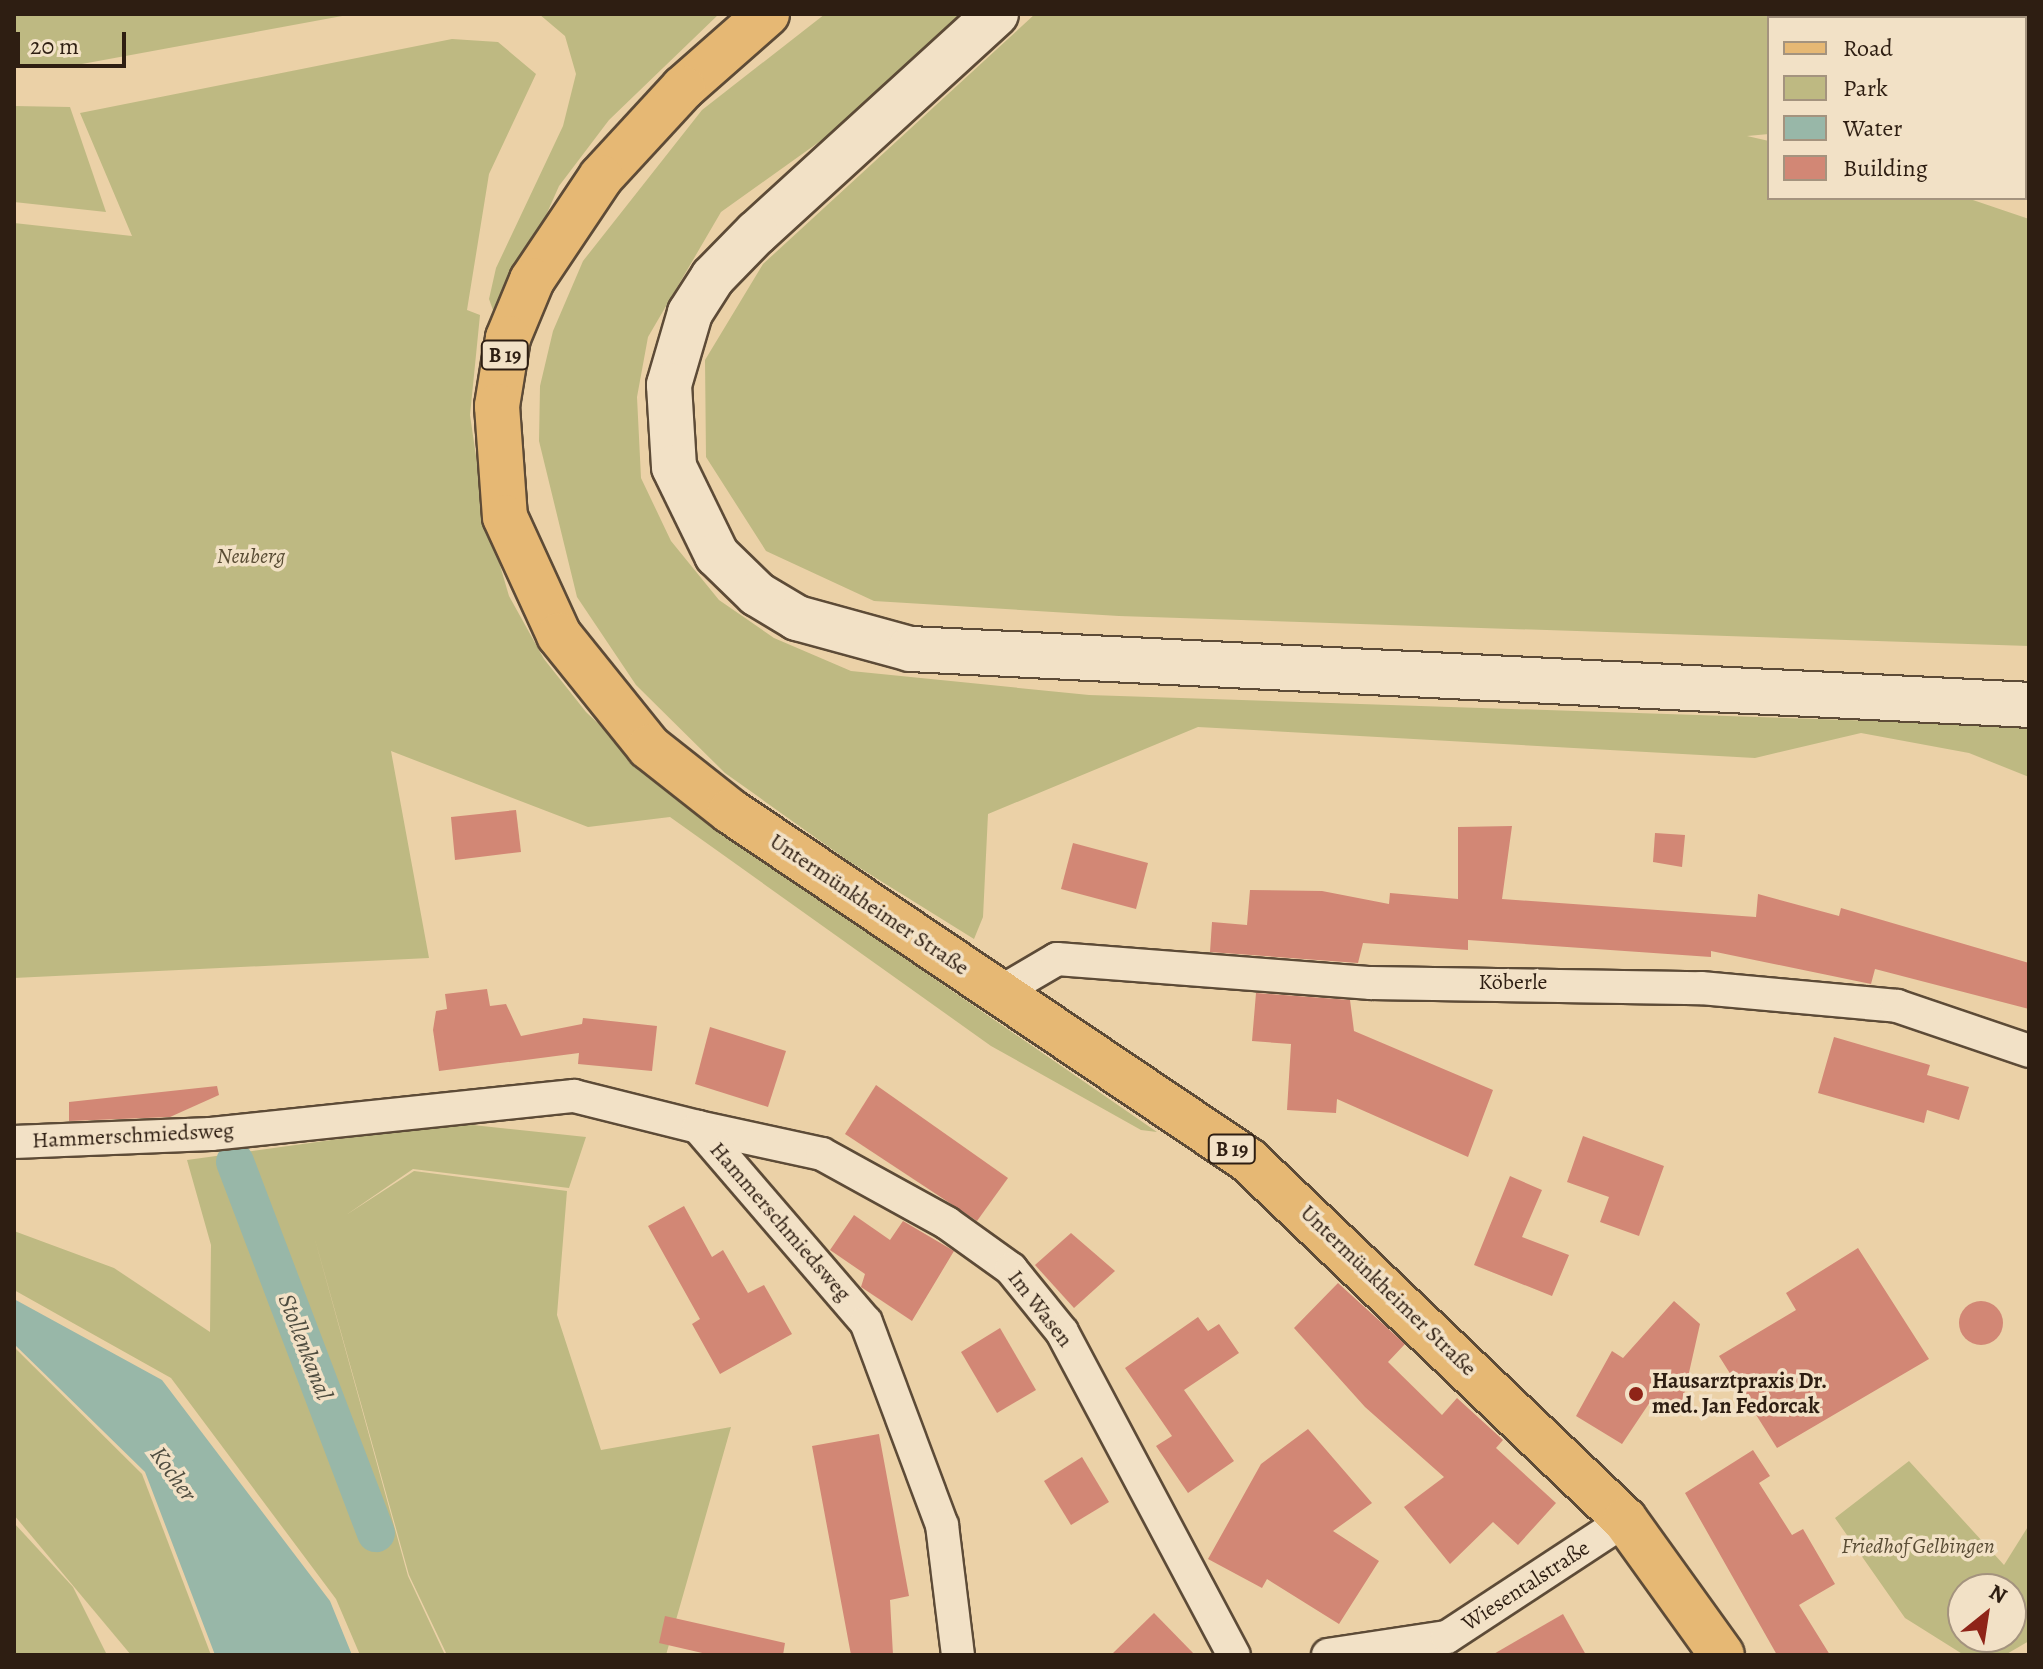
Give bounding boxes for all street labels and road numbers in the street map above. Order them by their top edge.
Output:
road number: B 19 [479,339,531,371]
street label: Untermünkheimer Straße [764,829,974,981]
street label: Köberle [1479,970,1547,996]
street label: Hammerschmiedsweg [31,1118,235,1154]
road number: B 19 [1206,1133,1258,1165]
street label: Hammerschmiedsweg [704,1137,856,1307]
street label: Untermünkheimer Straße [1295,1200,1481,1382]
street label: Im Wasen [1002,1265,1078,1353]
street label: Wiesentalstraße [1457,1535,1595,1637]

